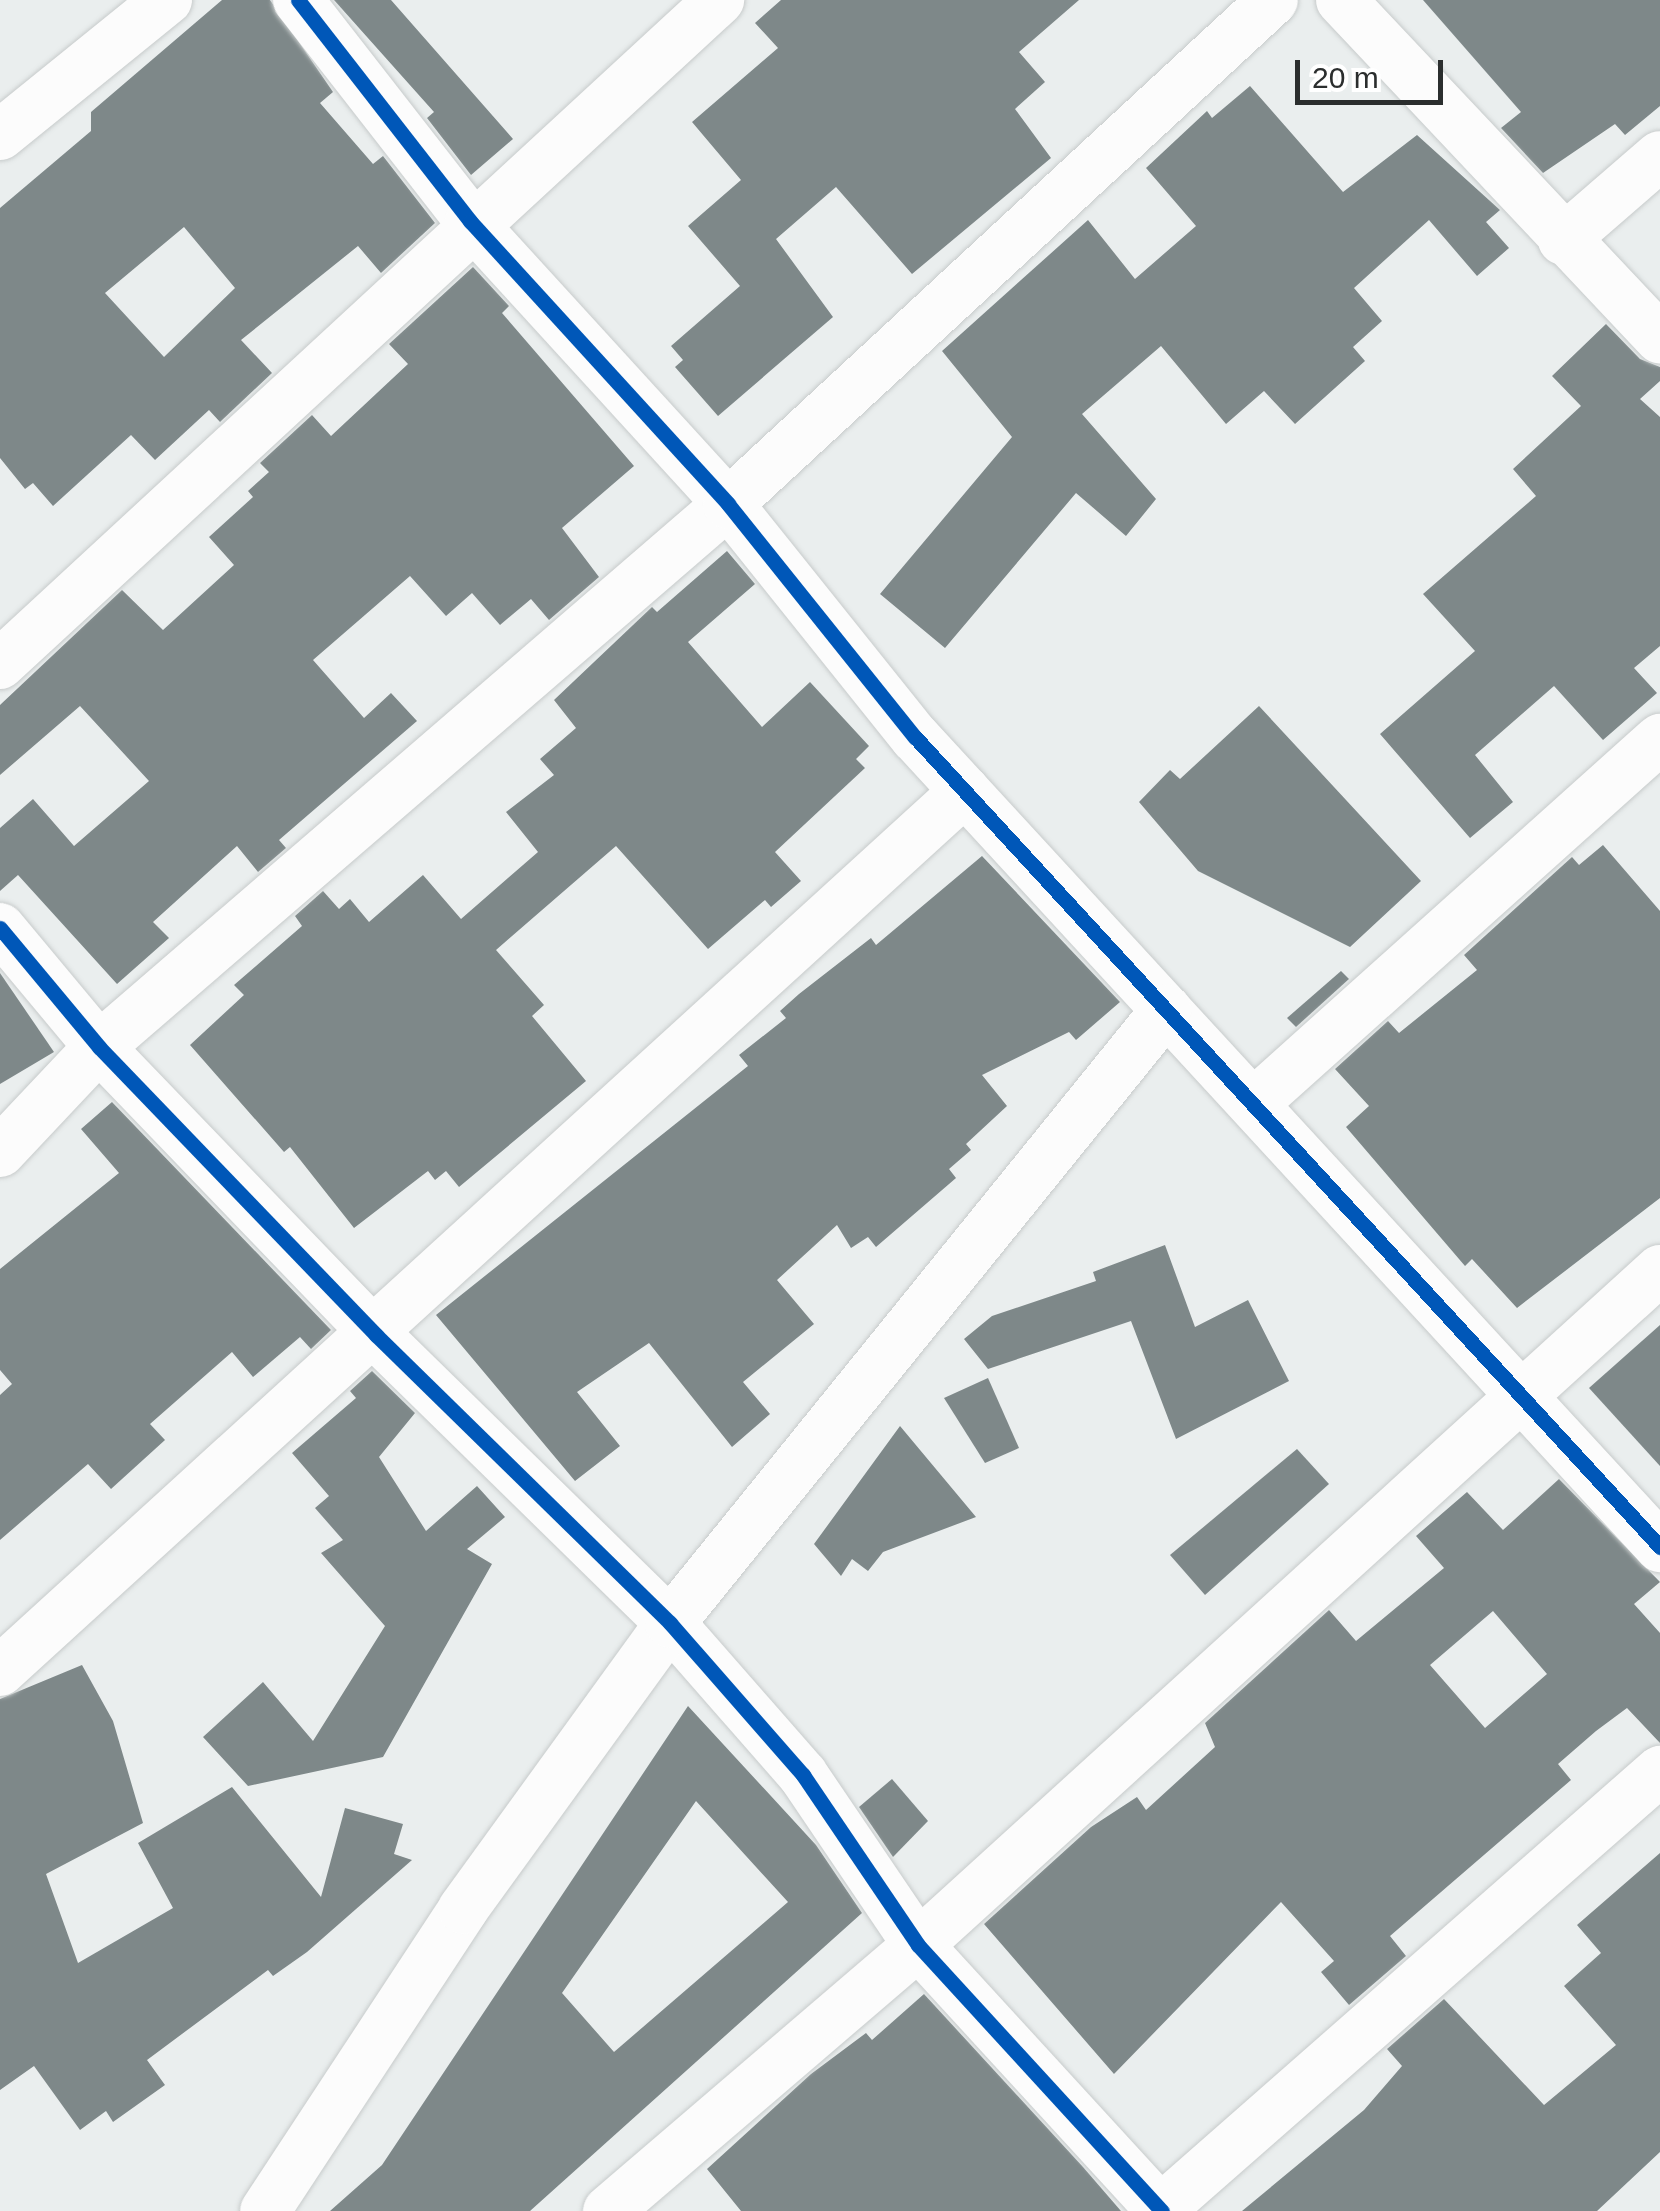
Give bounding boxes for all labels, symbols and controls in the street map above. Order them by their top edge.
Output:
scale bar [1300,40,1448,102]
text: 20 m [1312,61,1379,94]

